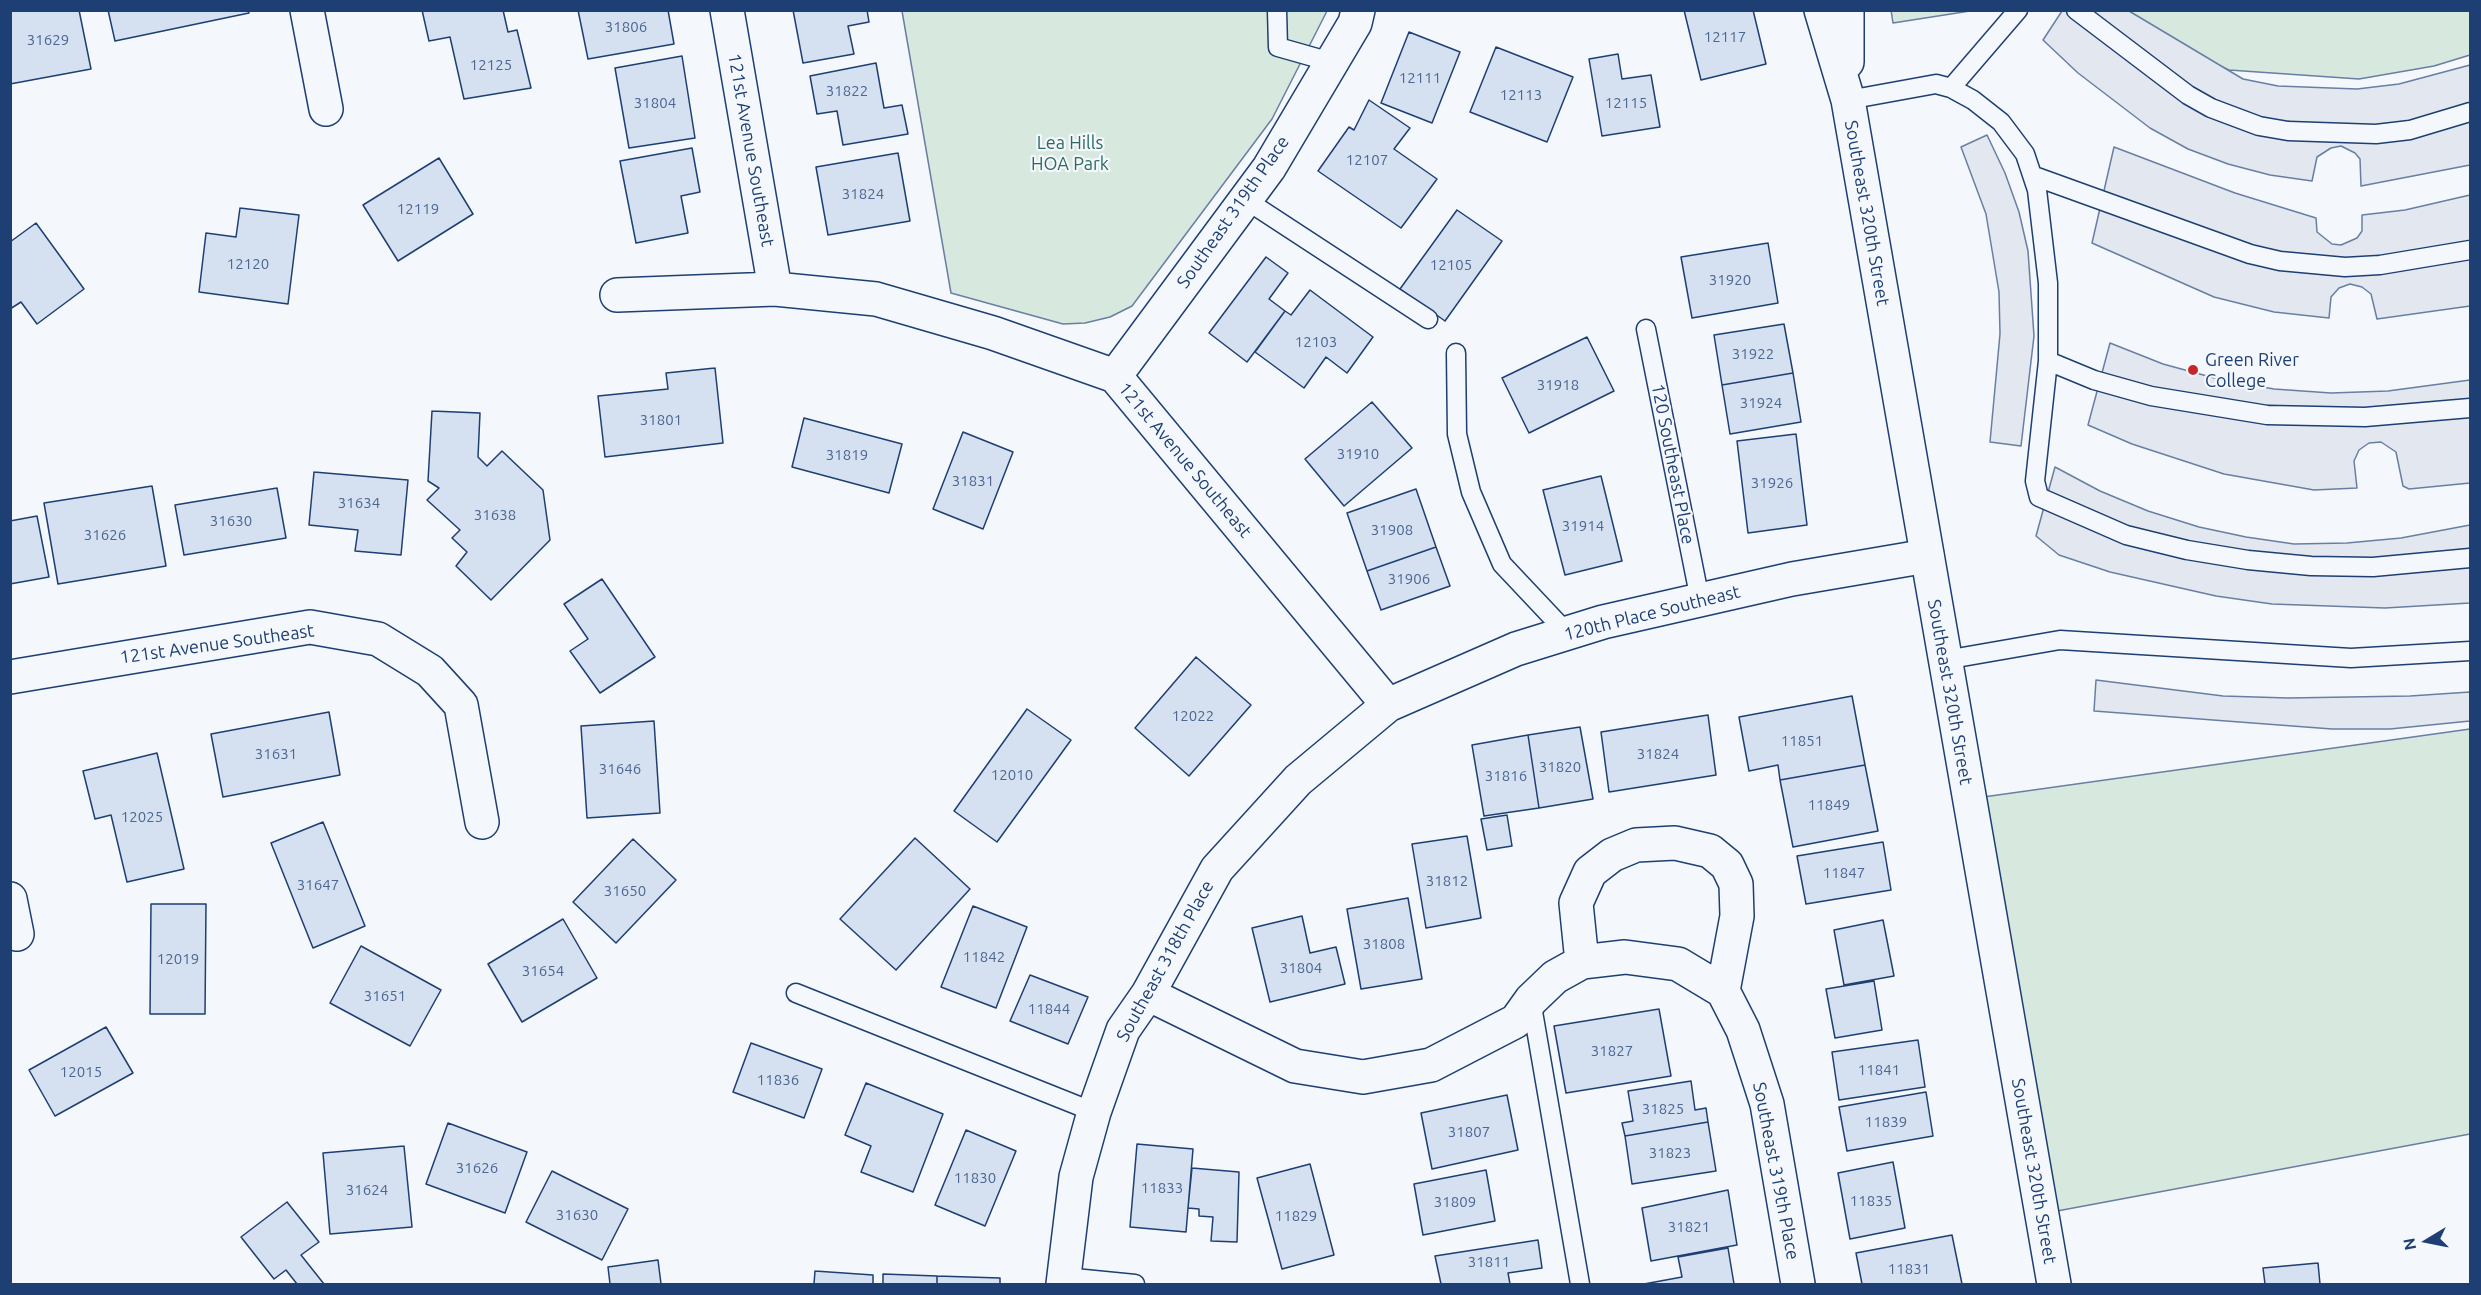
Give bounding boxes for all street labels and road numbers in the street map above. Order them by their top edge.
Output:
street label: 121st Avenue Southeast [723,52,779,248]
street label: Southeast 320th Street [1840,119,1894,307]
street label: Southeast 319th Place [1172,132,1294,292]
street label: 121st Avenue Southeast [1114,378,1256,542]
street label: 120 Southeast Place [1647,382,1699,546]
street label: 120th Place Southeast [1562,581,1742,645]
street label: Southeast 320th Street [1923,598,1977,786]
street label: 121st Avenue Southeast [119,620,315,668]
street label: Southeast 318th Place [1112,877,1218,1045]
street label: Southeast 320th Street [2007,1077,2061,1265]
street label: Southeast 319th Place [1748,1080,1804,1262]

